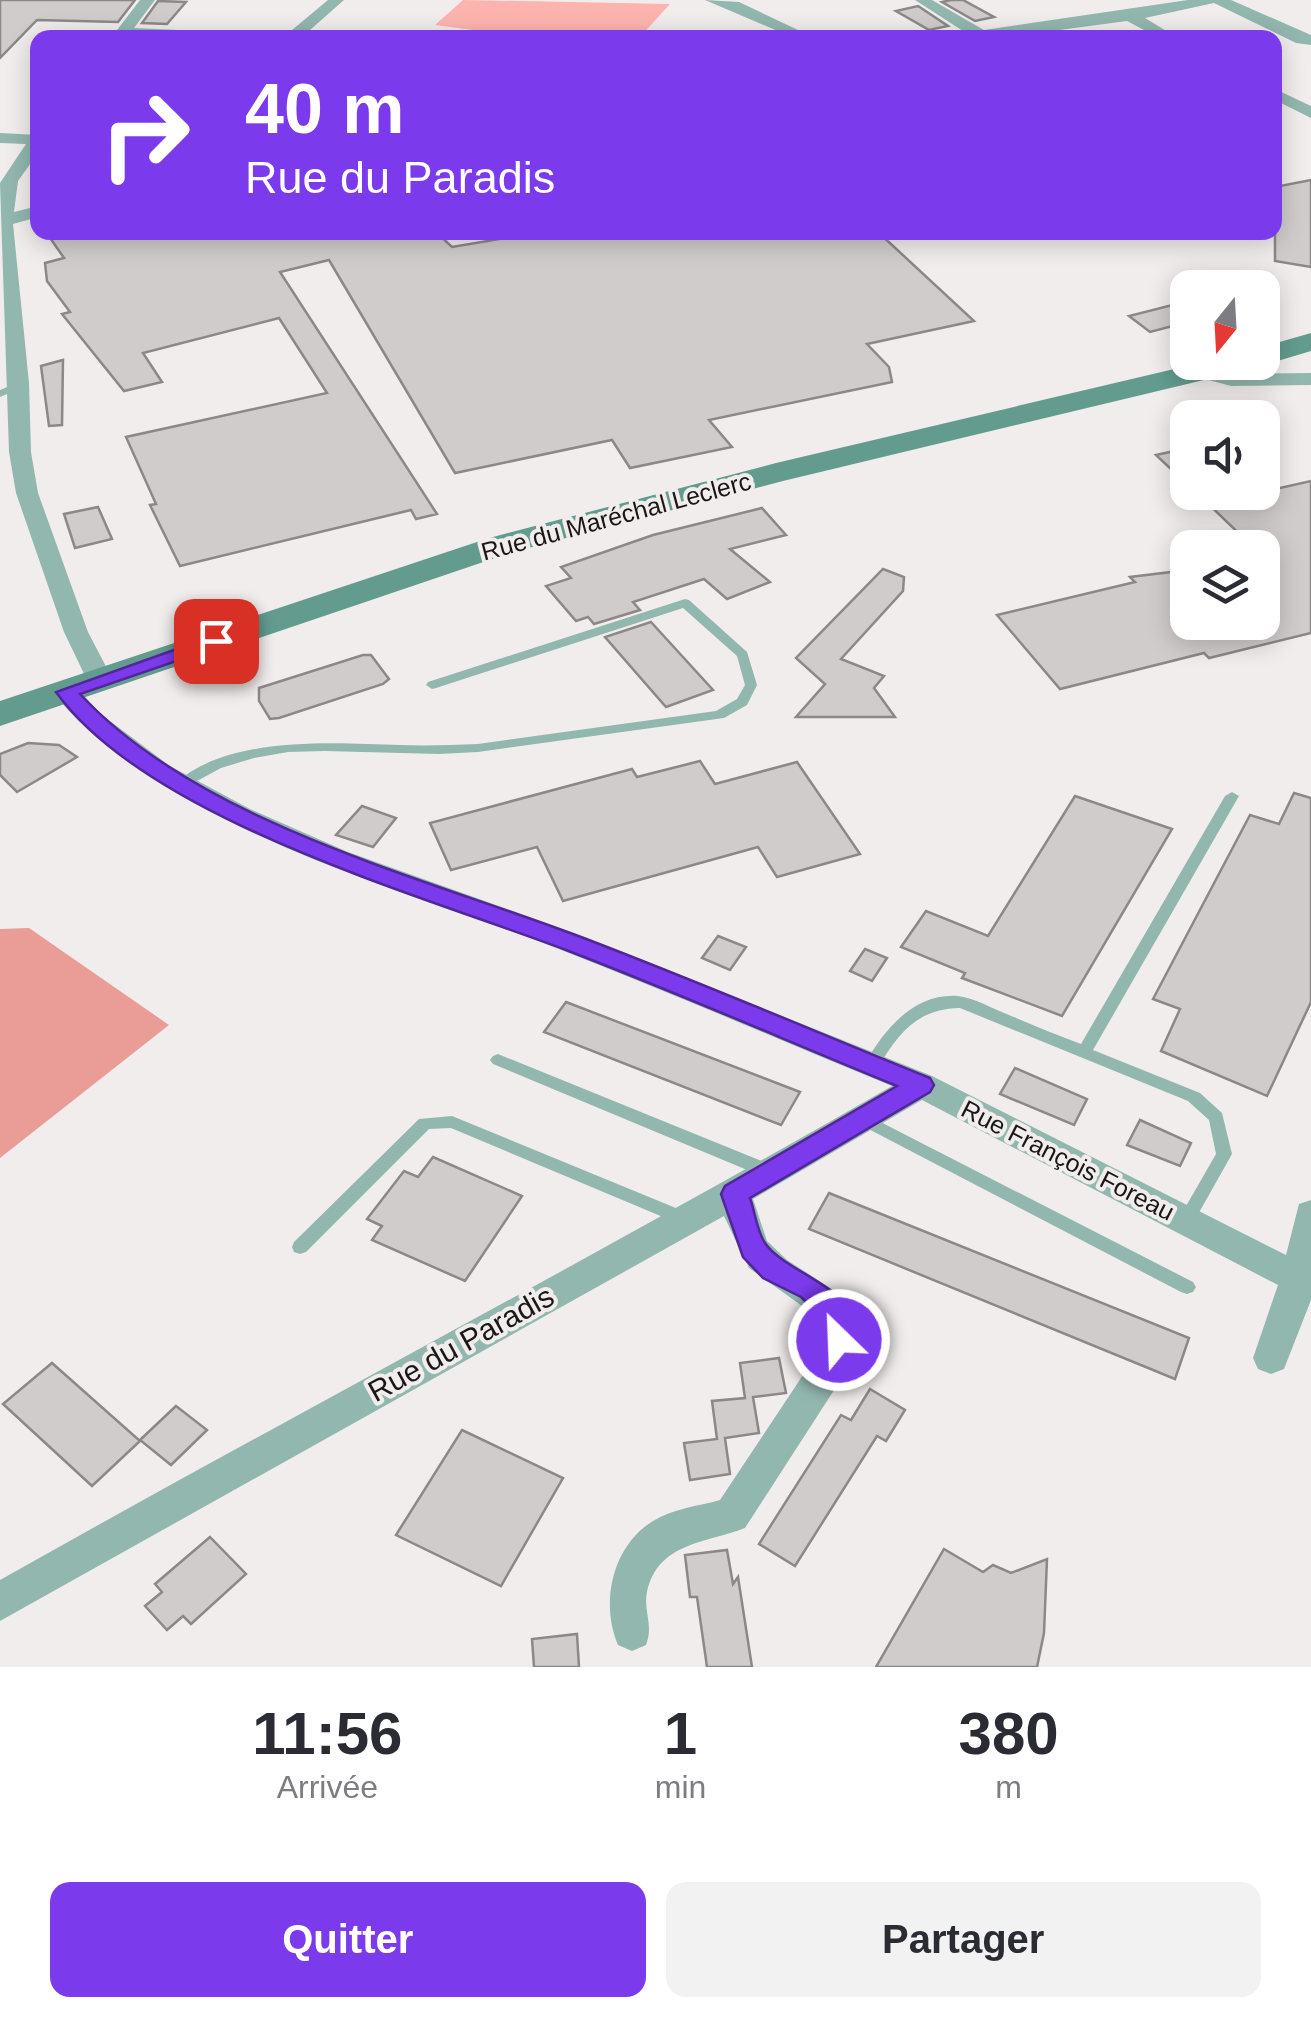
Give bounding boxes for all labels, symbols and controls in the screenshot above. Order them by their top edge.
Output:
icon: right [80,70,210,200]
text: 40 m [245,70,405,148]
text: Rue du Paradis [245,152,555,203]
north arrow [1170,270,1280,380]
map controls [1170,270,1280,640]
button: sound [1170,400,1280,510]
street label: Rue du Maréchal Leclerc [478,467,754,565]
button: layers [1170,530,1280,640]
pin [174,599,259,684]
icon: arrive [189,614,244,669]
street label: Rue François Foreau [957,1094,1179,1226]
street label: Rue du Paradis [362,1279,559,1408]
position arrow [787,1288,891,1392]
text: 11:56 [252,1700,402,1767]
text: 1 [664,1700,697,1767]
text: 380 [959,1700,1059,1767]
text: Arrivée [277,1769,378,1805]
text: min [655,1769,706,1805]
text: m [995,1769,1022,1805]
button: Quitter [50,1882,646,1997]
button: Partager [666,1882,1261,1997]

